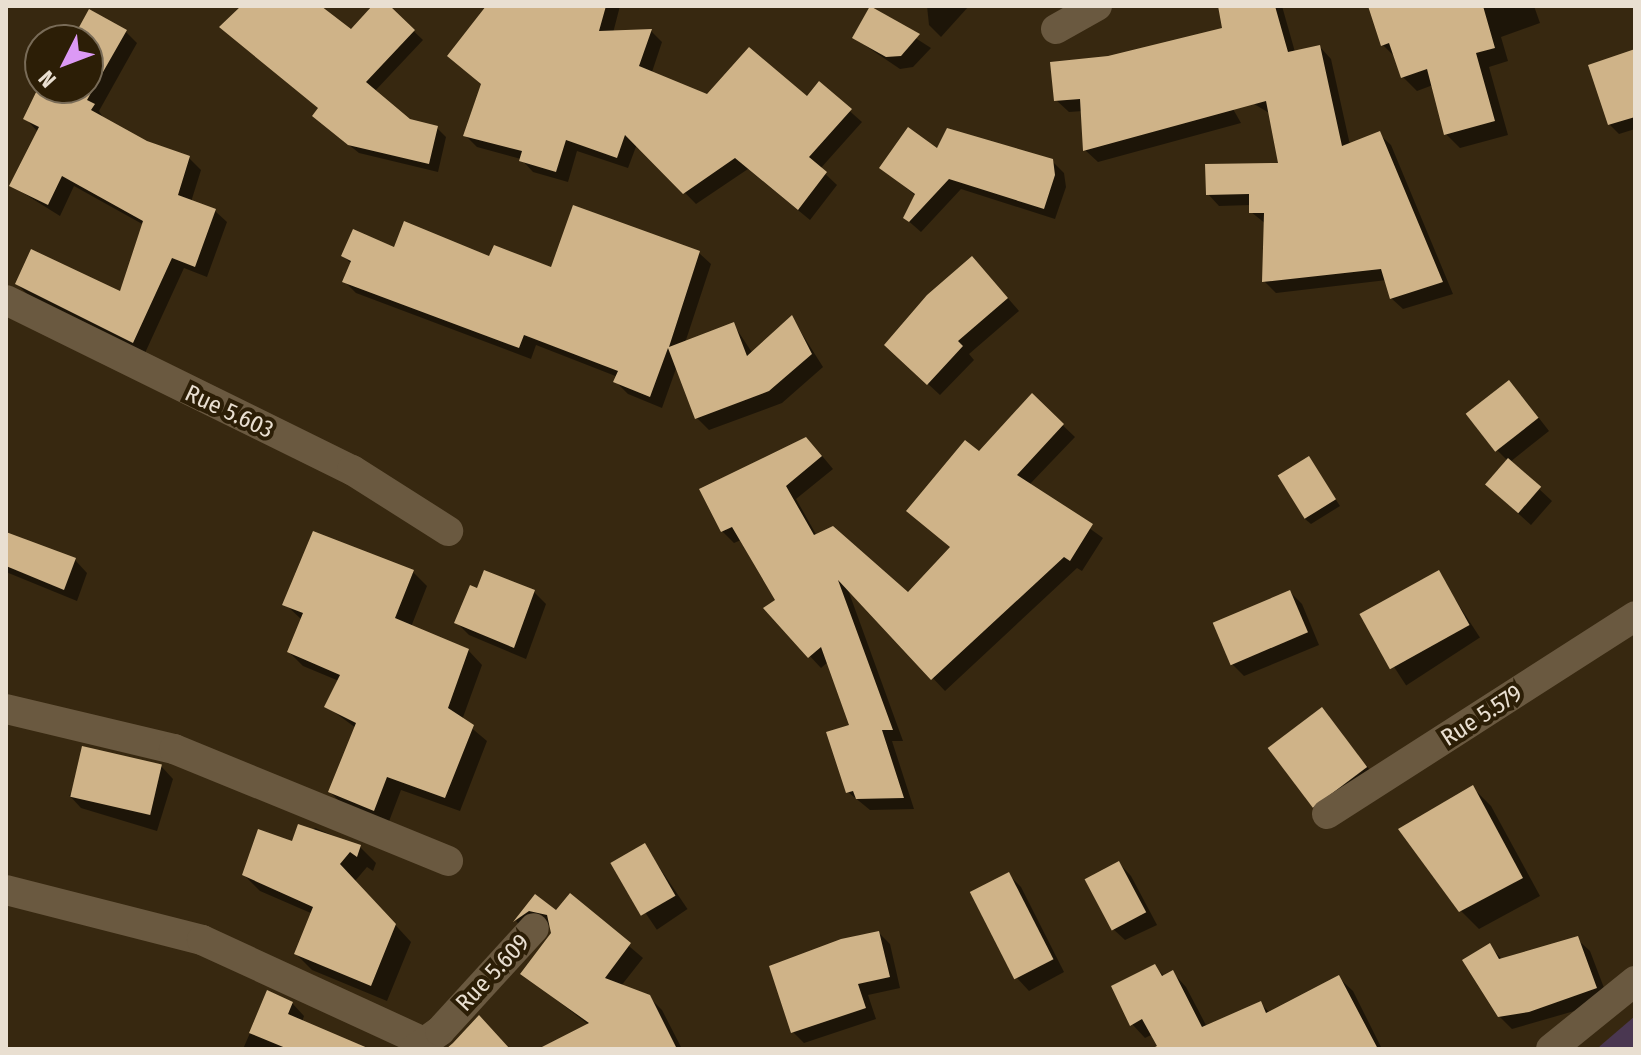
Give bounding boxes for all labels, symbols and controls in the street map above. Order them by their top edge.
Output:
north arrow [24,24,104,104]
text: N [33,65,62,93]
street label: Rue 5.603 [180,379,278,445]
street label: Rue 5.579 [1436,679,1528,753]
street label: Rue 5.609 [450,928,536,1018]

